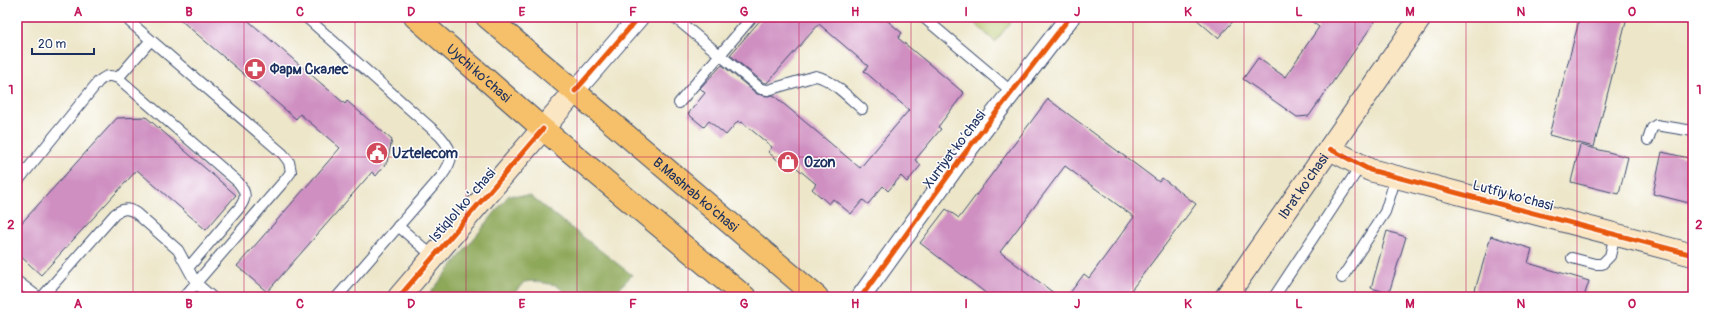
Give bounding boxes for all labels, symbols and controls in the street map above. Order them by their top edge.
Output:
text: A [74,4,83,20]
text: B [185,4,193,20]
text: C [296,4,304,20]
text: D [407,4,415,20]
text: E [519,4,526,20]
text: F [629,4,637,20]
text: G [740,4,749,20]
text: H [851,4,859,20]
text: I [964,4,968,20]
text: J [1074,4,1080,20]
text: K [1184,4,1192,20]
text: L [1295,4,1303,20]
text: M [1405,4,1415,20]
text: N [1517,4,1526,20]
text: O [1628,4,1637,20]
scale bar [32,30,94,56]
text: 20 m [38,37,67,52]
street label: Uychi ko’chasi [443,40,515,107]
pharmacy icon: Фарм Скалес [242,56,268,82]
place label: Фарм Скалес [269,61,349,78]
text: 1 [8,82,14,98]
text: 1 [1696,82,1702,98]
street label: Xurriyat ko‘chasi [920,106,990,192]
public building icon: Uztelecom [364,140,390,166]
place label: Uztelecom [392,145,459,162]
shop icon: Ozon [775,149,801,175]
street label: Ibrat ko'chasi [1275,150,1332,222]
street label: B.Mashrab ko'chasi [650,154,742,236]
place label: Ozon [804,154,836,171]
street label: Istiqlol koʻchasi [426,164,500,246]
street label: Lutfiy ko'chasi [1471,177,1556,215]
text: 2 [7,217,15,233]
text: 2 [1695,217,1703,233]
text: A [74,296,83,312]
text: B [185,296,193,312]
text: C [296,296,304,312]
text: D [407,296,415,312]
text: E [519,296,526,312]
text: F [629,296,637,312]
text: G [740,296,749,312]
text: H [851,296,859,312]
text: I [964,296,968,312]
text: J [1074,296,1080,312]
text: K [1184,296,1192,312]
text: L [1295,296,1303,312]
text: M [1405,296,1415,312]
text: N [1517,296,1526,312]
text: O [1628,296,1637,312]

